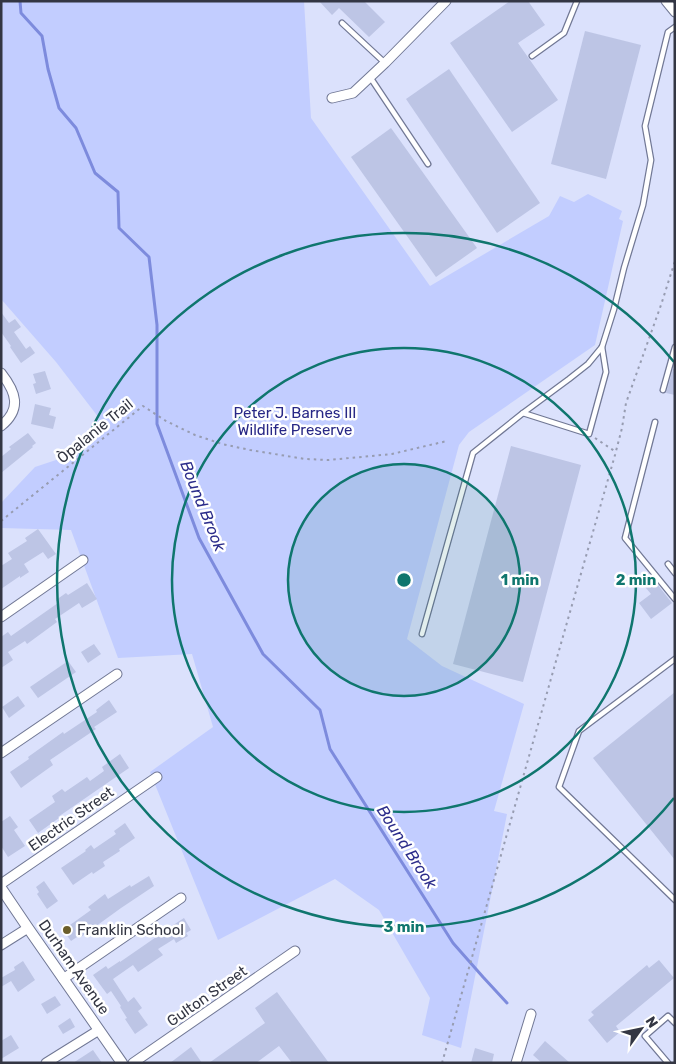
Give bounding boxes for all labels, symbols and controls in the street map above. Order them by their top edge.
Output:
street label: Òpalanie Trail [53,395,137,467]
park label: Peter J. Barnes III Wildlife Preserve [234,404,356,439]
water label: Bound Brook [176,458,230,555]
centre of rings [395,571,413,589]
text: 1 min [501,571,539,589]
text: 2 min [616,571,656,589]
street label: Electric Street [25,783,117,855]
water label: Bound Brook [373,802,442,893]
street label: Durham Avenue [35,916,113,1018]
text: 3 min [384,918,424,936]
place label: Franklin School [77,921,184,939]
marker: Franklin School [61,924,73,936]
street label: Gulton Street [164,962,251,1030]
north arrow [616,1004,666,1054]
text: N [642,1013,661,1031]

